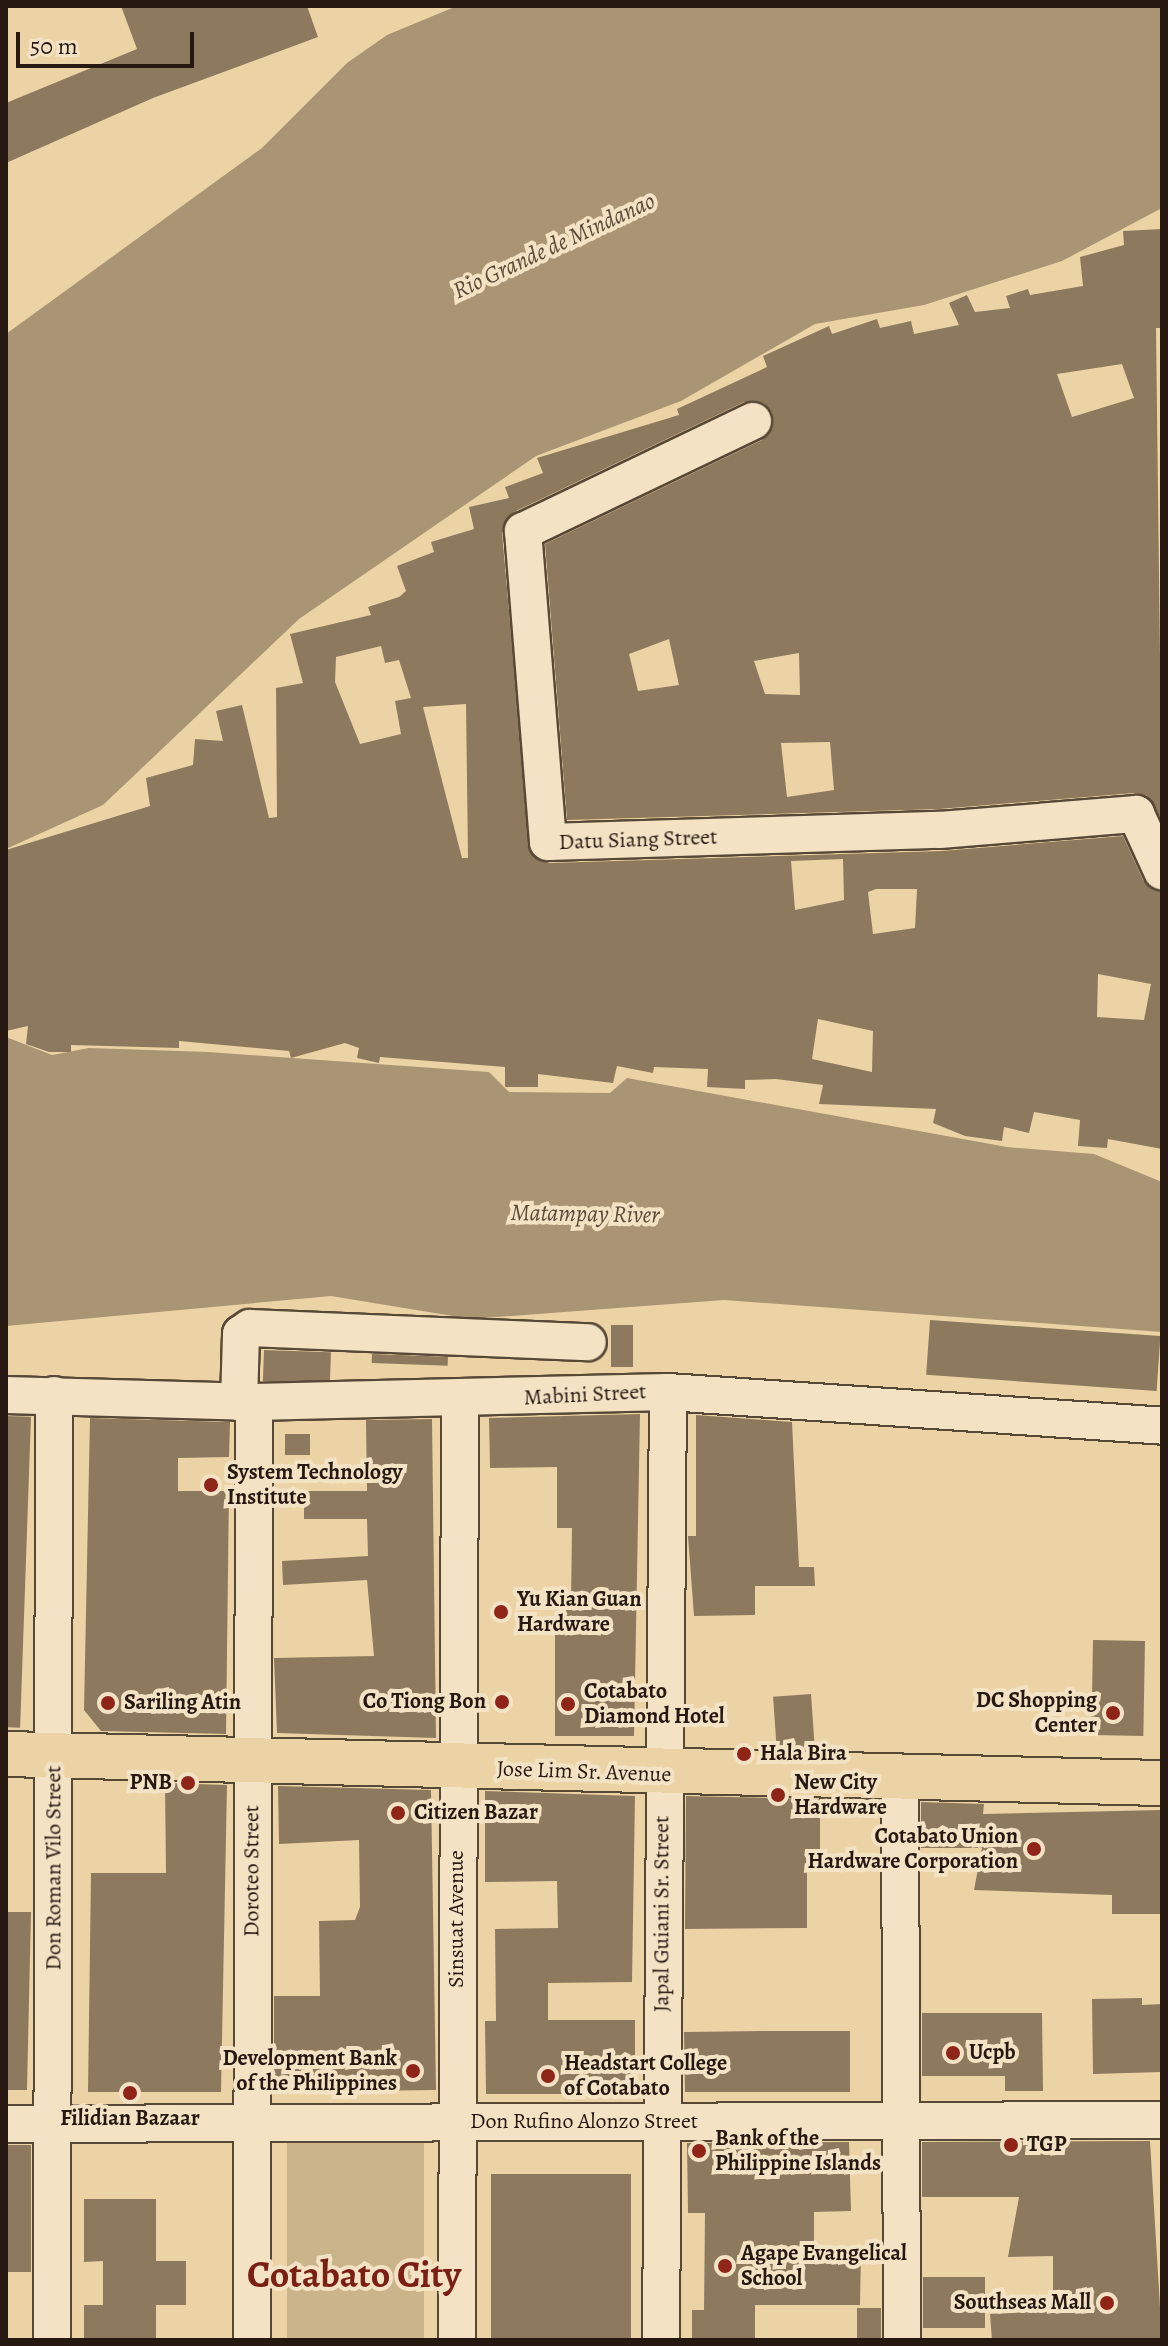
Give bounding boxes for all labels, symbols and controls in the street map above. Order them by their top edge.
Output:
scale bar [20,16,198,66]
text: 50 m [30,30,78,62]
water label: Rio Grande de Mindanao [448,186,660,306]
street label: Datu Siang Street [558,824,718,856]
water label: Matampay River [510,1198,660,1230]
street label: Mabini Street [523,1379,647,1411]
place label: System Technology Institute [227,1459,403,1510]
marker: System Technology Institute [202,1476,220,1494]
place label: Yu Kian Guan Hardware [517,1586,641,1638]
marker: Yu Kian Guan Hardware [492,1603,510,1621]
place label: Cotabato Diamond Hotel [584,1678,725,1730]
place label: DC Shopping Center [976,1687,1097,1738]
place label: Co Tiong Bon [363,1689,486,1715]
place label: Sariling Atin [124,1690,241,1716]
marker: Co Tiong Bon [493,1693,511,1711]
marker: Sariling Atin [99,1694,117,1712]
marker: Cotabato Diamond Hotel [559,1695,577,1713]
marker: DC Shopping Center [1104,1704,1122,1722]
place label: Hala Bira [760,1741,847,1767]
marker: Hala Bira [735,1745,753,1763]
street label: Jose Lim Sr. Avenue [496,1756,672,1788]
street label: Don Roman Vilo Street [41,1765,67,1971]
place label: New City Hardware [794,1769,887,1820]
place label: PNB [130,1770,172,1796]
marker: PNB [179,1774,197,1792]
marker: New City Hardware [769,1786,787,1804]
place label: Citizen Bazar [414,1800,538,1826]
marker: Citizen Bazar [389,1804,407,1822]
street label: Doroteo Street [239,1805,265,1937]
street label: Japal Guiani Sr. Street [649,1816,675,2012]
place label: Cotabato Union Hardware Corporation [808,1823,1018,1874]
marker: Cotabato Union Hardware Corporation [1025,1840,1043,1858]
street label: Sinsuat Avenue [444,1850,470,1988]
place label: Ucpb [969,2040,1016,2066]
marker: Ucpb [944,2044,962,2062]
place label: Development Bank of the Philippines [222,2045,397,2096]
place label: Headstart College of Cotabato [564,2050,727,2102]
marker: Development Bank of the Philippines [404,2062,422,2080]
marker: Headstart College of Cotabato [539,2067,557,2085]
marker: Filidian Bazaar [121,2084,139,2102]
place label: Filidian Bazaar [60,2106,200,2132]
street label: Don Rufino Alonzo Street [470,2109,698,2135]
place label: Bank of the Philippine Islands [715,2125,881,2176]
place label: TGP [1027,2132,1066,2158]
marker: TGP [1002,2136,1020,2154]
marker: Bank of the Philippine Islands [690,2142,708,2160]
place label: Agape Evangelical School [741,2240,907,2292]
district label: Cotabato City [247,2252,461,2298]
marker: Agape Evangelical School [716,2257,734,2275]
place label: Southseas Mall [954,2290,1091,2316]
marker: Southseas Mall [1098,2294,1116,2312]

